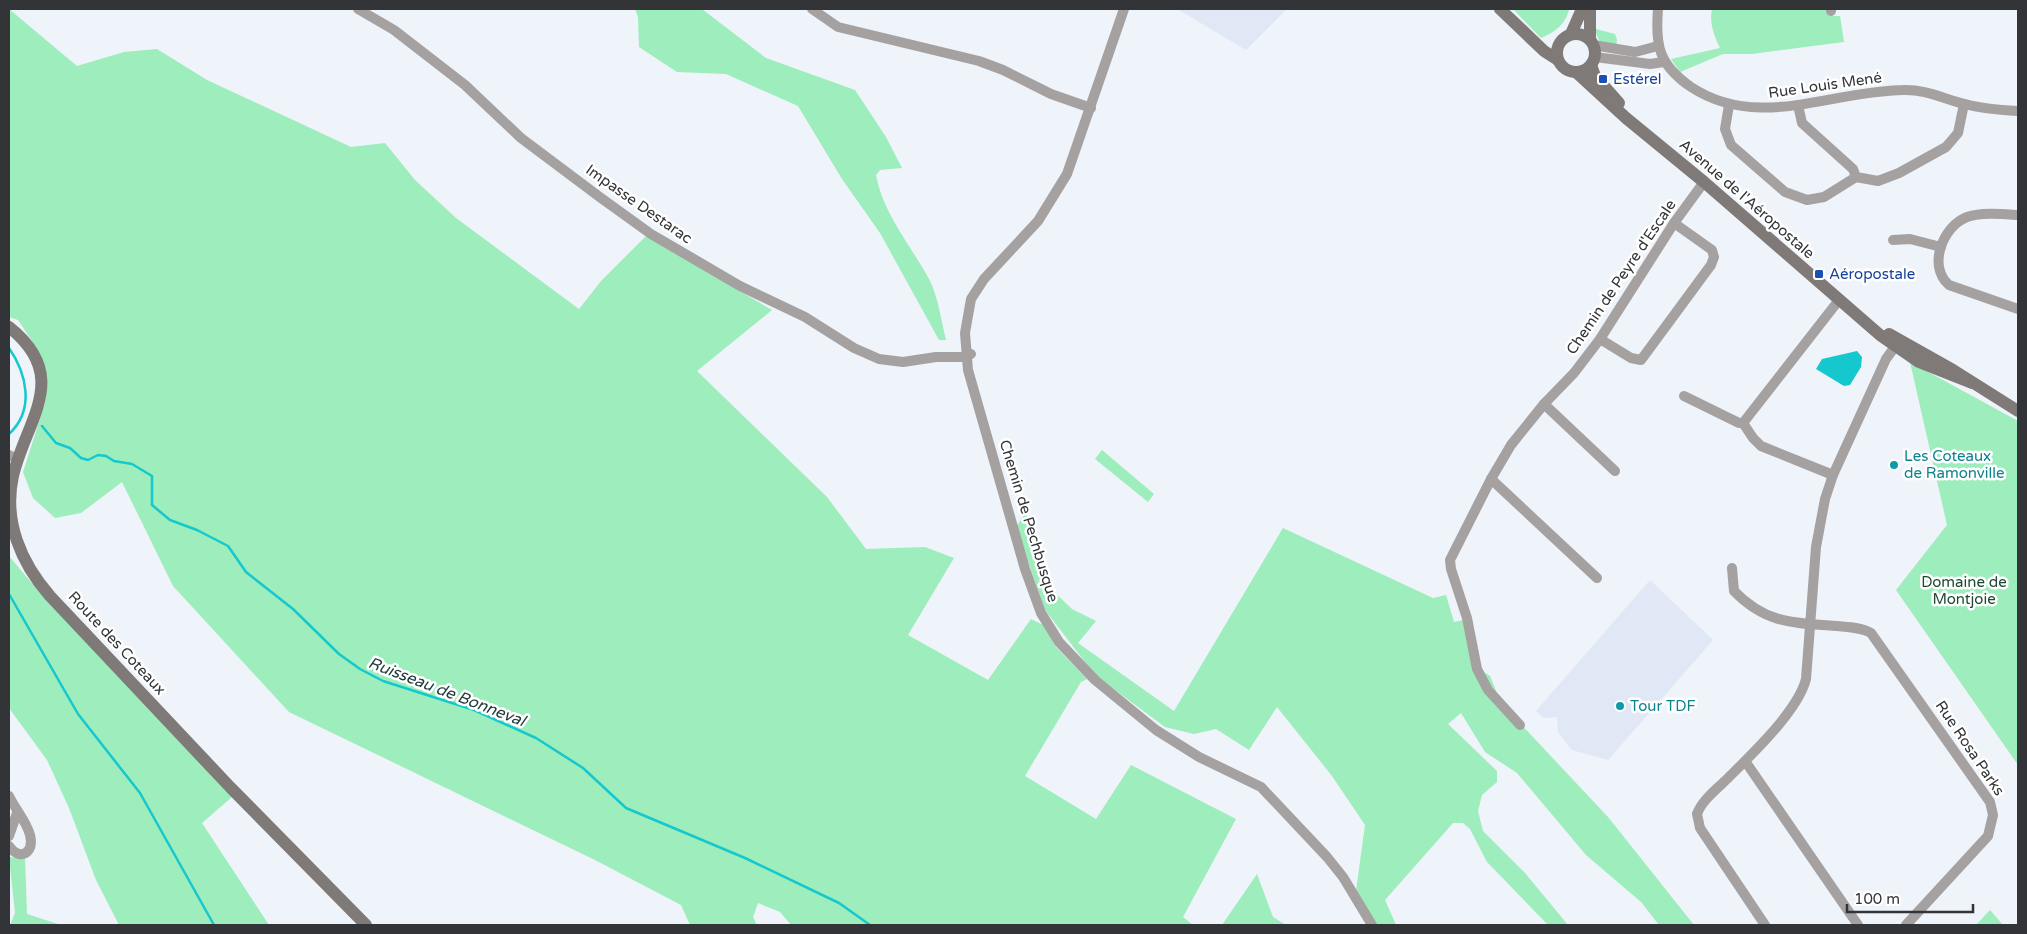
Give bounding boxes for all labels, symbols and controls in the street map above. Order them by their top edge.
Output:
street label: Rue Louis Mené [1767,68,1883,102]
place label: Estérel [1613,70,1661,88]
marker: Estérel [1597,73,1609,85]
street label: Avenue de l'Aéropostale [1676,136,1818,262]
street label: Impasse Destarac [582,161,696,247]
street label: Chemin de Peyre d'Escale [1562,196,1680,358]
place label: Aéropostale [1829,265,1915,283]
marker: Aéropostale [1813,268,1825,280]
street label: Chemin de Pechbusque [996,438,1062,604]
place label: Les Coteaux de Ramonville [1904,447,2005,482]
marker: Les Coteaux de Ramonville [1888,459,1900,471]
park label: Domaine de Montjoie [1921,573,2007,608]
street label: Route des Coteaux [64,588,170,698]
water label: Ruisseau de Bonneval [365,653,530,732]
place label: Tour TDF [1630,697,1696,715]
street label: Rue Rosa Parks [1932,697,2008,799]
marker: Tour TDF [1614,700,1626,712]
scale bar [1847,882,1973,914]
text: 100 m [1854,890,1900,908]

